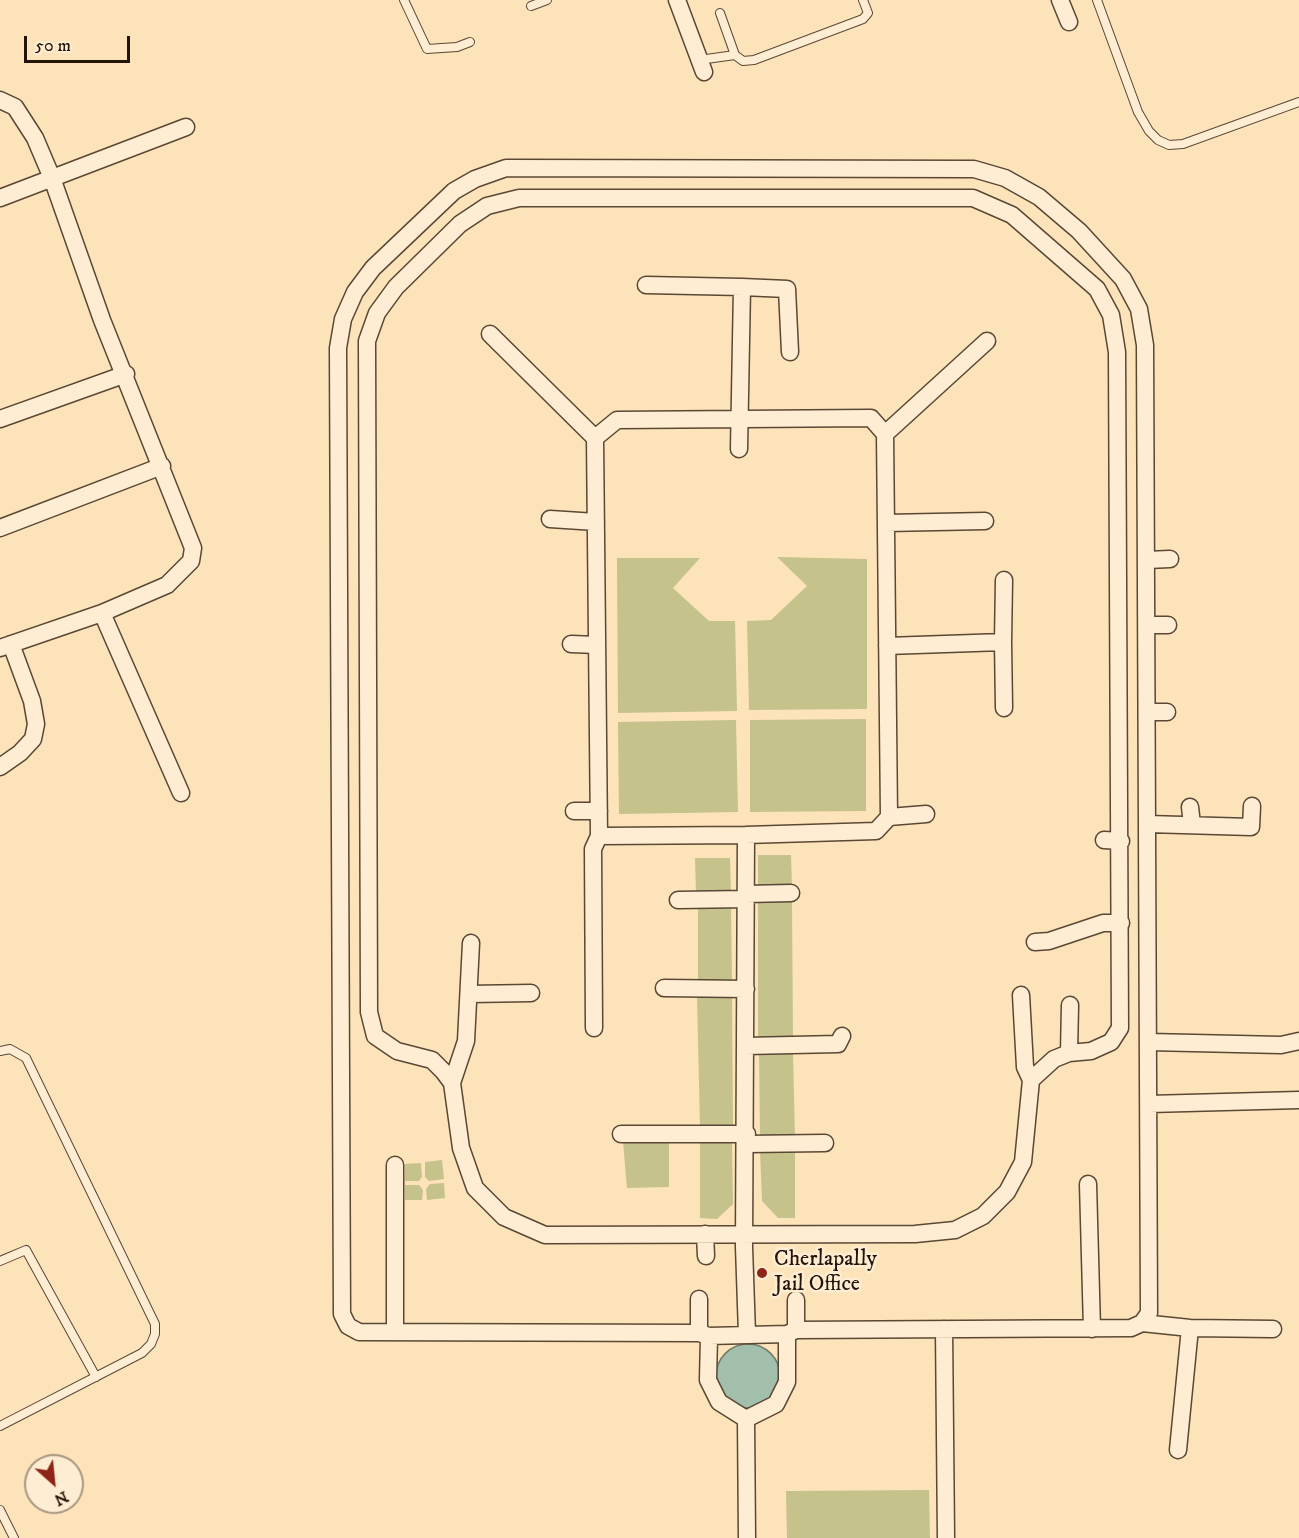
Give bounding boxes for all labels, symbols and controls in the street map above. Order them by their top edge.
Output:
scale bar [27,24,134,62]
text: 50 m [35,35,71,57]
place label: Cherlapally Jail Office [774,1247,877,1298]
marker: Cherlapally Jail Office [755,1266,769,1280]
north arrow [24,1454,84,1514]
text: N [51,1486,72,1510]

